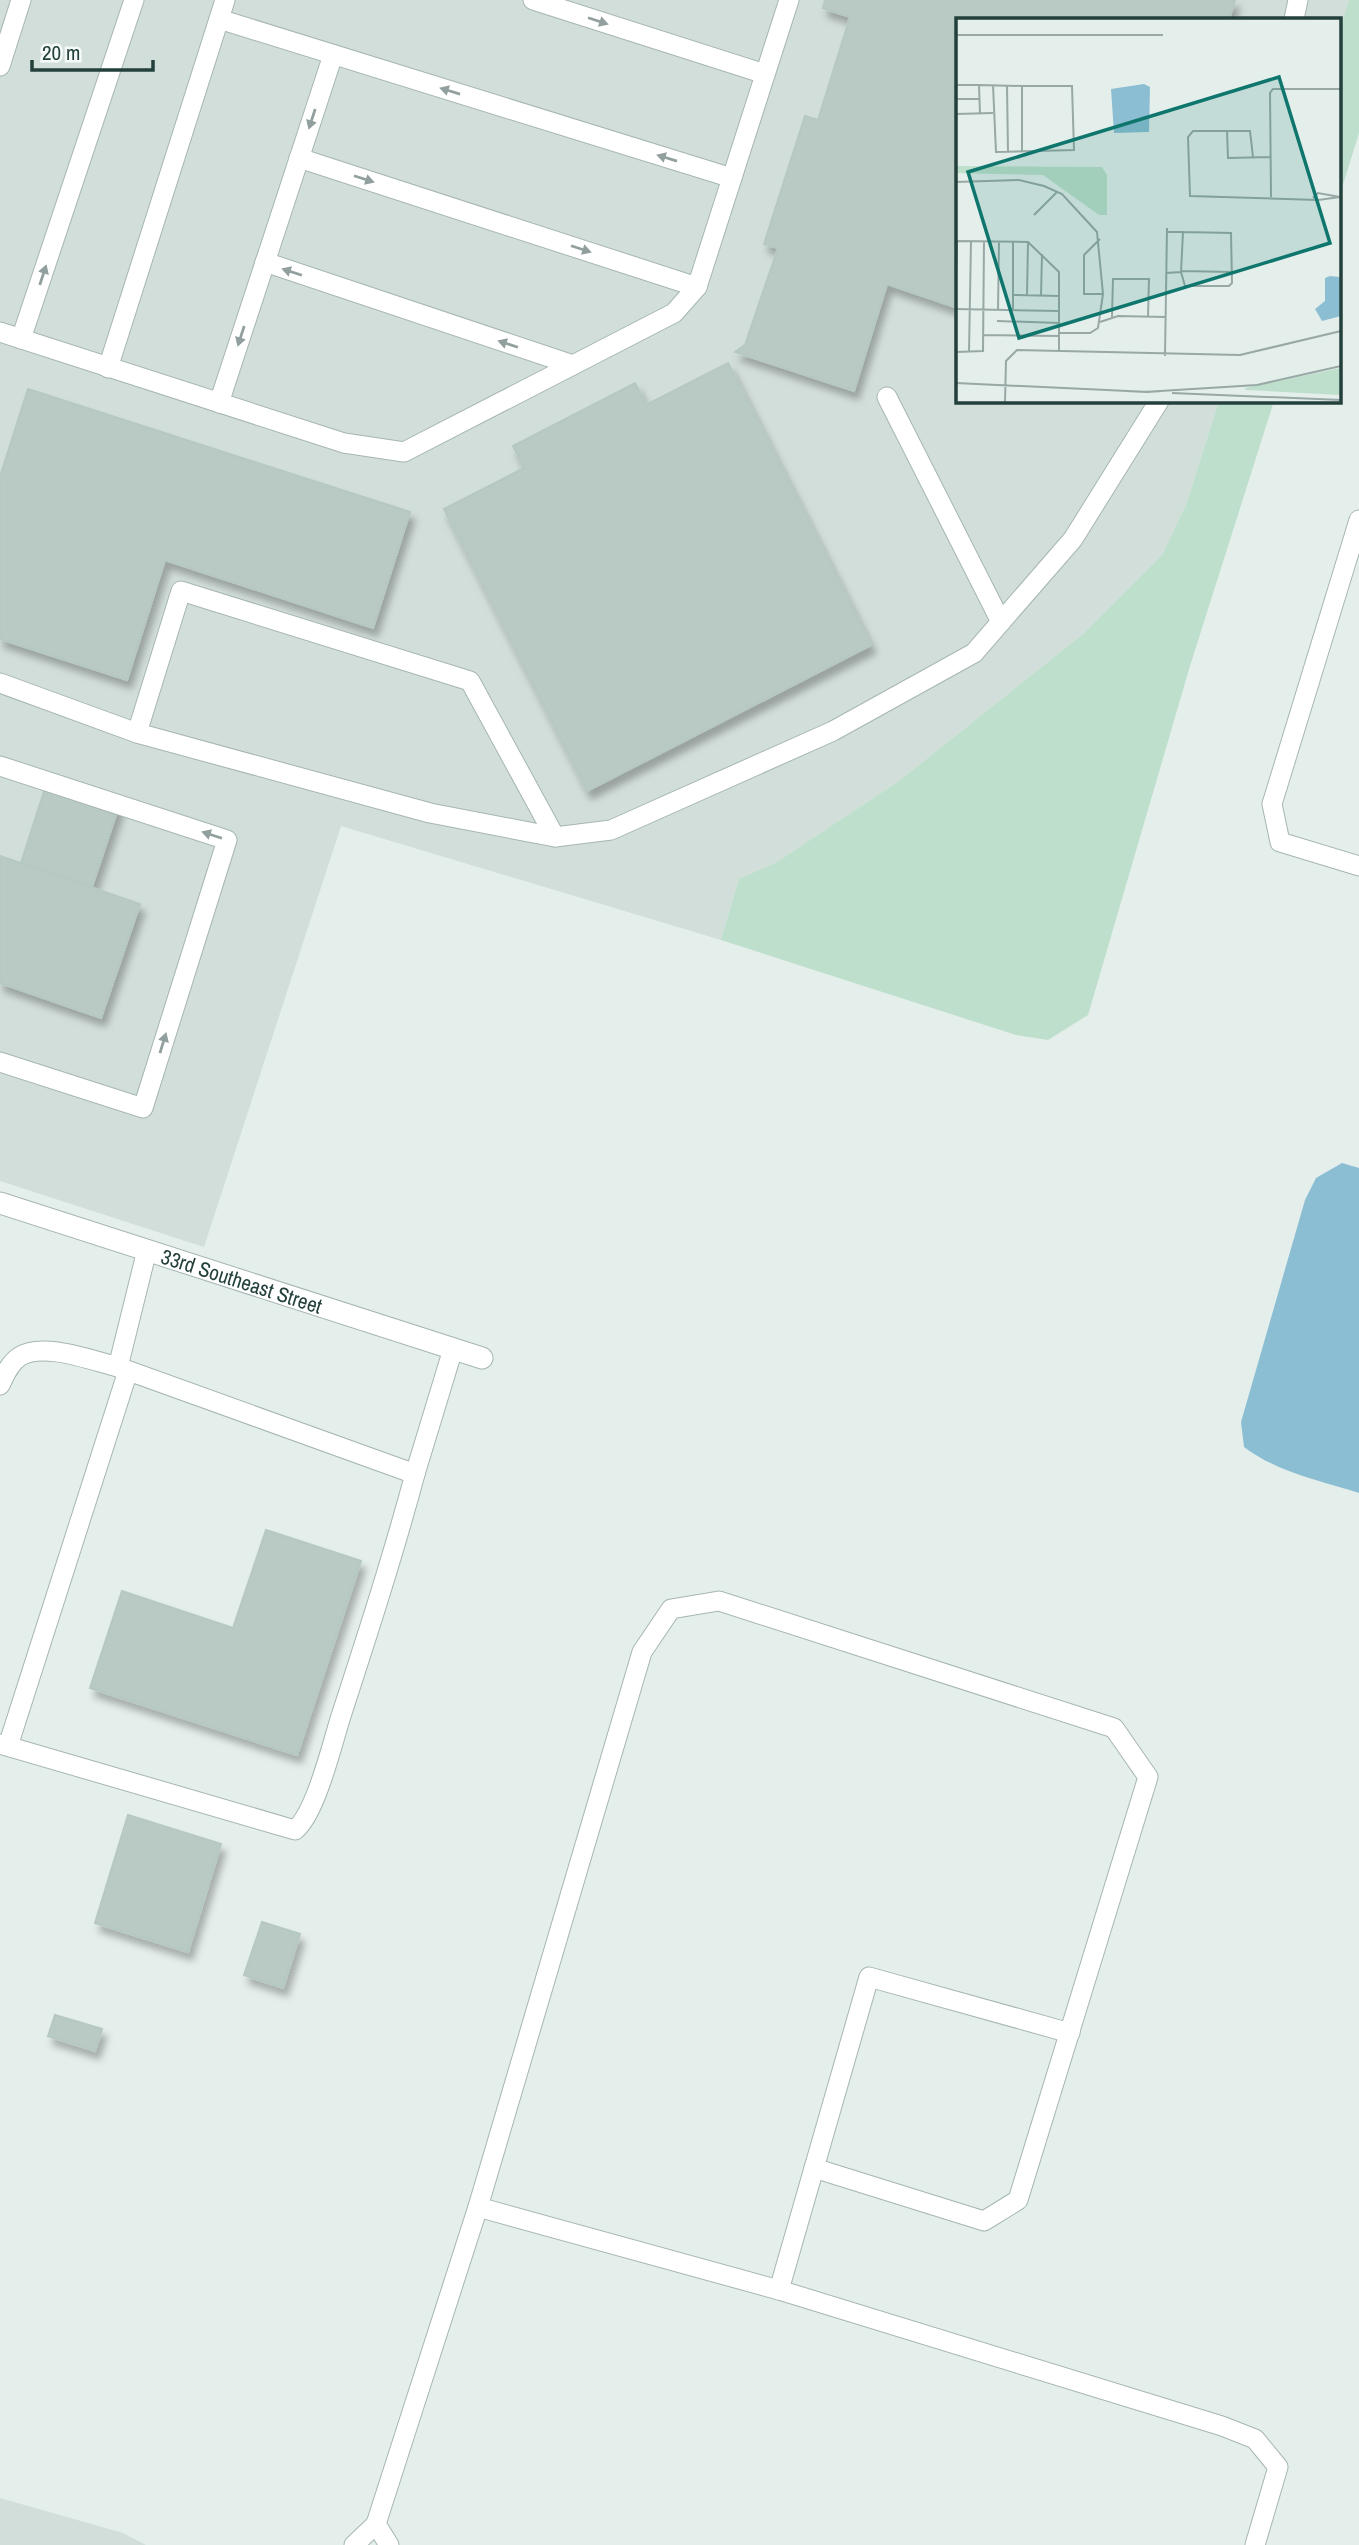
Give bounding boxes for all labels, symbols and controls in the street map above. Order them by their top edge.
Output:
one-way arrow [588,16,609,27]
inset map [956,18,1342,402]
scale bar [32,28,152,72]
text: 20 m [42,38,80,67]
one-way arrow [439,85,460,95]
one-way arrow [306,109,317,130]
one-way arrow [656,153,677,163]
one-way arrow [354,174,375,185]
one-way arrow [570,244,591,255]
one-way arrow [38,264,48,285]
one-way arrow [282,266,303,276]
one-way arrow [236,325,246,346]
one-way arrow [498,338,519,349]
one-way arrow [202,830,223,840]
one-way arrow [159,1032,169,1053]
street label: 33rd Southeast Street [158,1241,326,1320]

